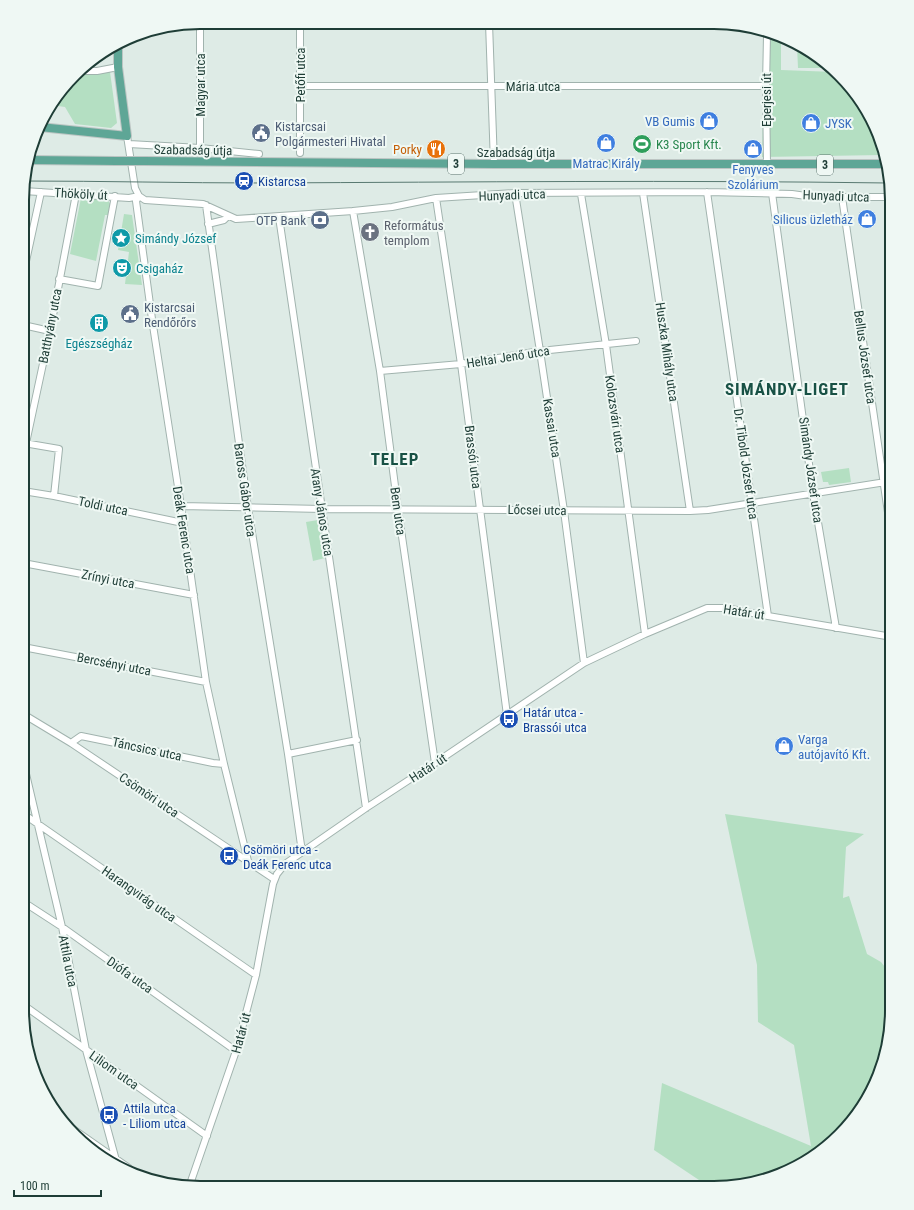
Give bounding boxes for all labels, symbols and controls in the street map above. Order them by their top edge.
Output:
street label: Petőfi utca [293,47,308,103]
street label: Magyar utca [193,53,208,117]
street label: Eperjesi út [759,73,774,127]
street label: Mária utca [506,79,560,94]
shop icon: VB Gumis [698,110,720,132]
shop icon: JYSK [800,112,822,134]
place label: VB Gumis [645,114,695,129]
place label: JYSK [825,116,853,131]
place label: Kistarcsai Polgármesteri Hivatal [275,119,386,149]
public building icon: Kistarcsai Polgármesteri Hivatal [250,122,272,144]
shop icon: Matrac Király [595,132,617,154]
sports icon: K3 Sport Kft. [631,133,653,155]
place label: K3 Sport Kft. [656,137,722,152]
restaurant icon: Porky [425,138,447,160]
shop icon: Fenyves Szolárium [742,138,764,160]
street label: Szabadság útja [154,142,232,158]
place label: Porky [393,142,423,157]
street label: Szabadság útja [477,145,555,160]
road number: 3 [448,154,464,174]
road number: 3 [817,155,833,175]
place label: Matrac Király [572,156,640,171]
place label: Fenyves Szolárium [727,162,779,192]
station icon: Kistarcsa [233,170,255,192]
place label: Kistarcsa [258,174,306,189]
street label: Thököly út [54,185,108,203]
street label: Hunyadi utca [478,186,546,204]
street label: Hunyadi utca [802,187,870,205]
shop icon: Silicus üzletház [856,208,878,230]
bank icon: OTP Bank [309,209,331,231]
place label: Silicus üzletház [773,212,853,227]
place label: OTP Bank [256,213,306,228]
place label: Református templom [384,218,444,248]
church icon: Református templom [359,221,381,243]
place icon: Simándy József [110,227,132,249]
place label: Simándy József [135,231,216,246]
theatre icon: Csigaház [111,257,133,279]
place label: Csigaház [136,261,183,276]
street label: Batthyány utca [35,287,65,365]
place label: Kistarcsai Rendőrőrs [144,300,197,330]
street label: Huszka Mihály utca [653,301,681,403]
public building icon: Kistarcsai Rendőrőrs [119,303,141,325]
street label: Bellus József utca [851,309,879,405]
building icon: Egészségház [88,312,110,334]
place label: Egészségház [65,336,133,351]
street label: Heltai Jenő utca [465,343,551,371]
street label: Kolozsvári utca [602,374,628,454]
district label: SIMÁNDY-LIGET [725,379,849,399]
street label: Kassai utca [540,397,564,459]
street label: Dr. Tibold József utca [731,408,761,520]
street label: Simándy József utca [796,416,826,524]
street label: Brassói utca [462,424,484,490]
street label: Baross Gábor utca [231,442,259,538]
district label: TELEP [371,449,419,469]
street label: Arany János utca [308,467,336,557]
street label: Deák Ferenc utca [170,485,198,575]
street label: Bem utca [387,486,409,536]
street label: Toldi utca [77,493,129,519]
street label: Lőcsei utca [507,502,567,518]
street label: Zrínyi utca [80,566,136,592]
street label: Határ út [722,601,766,623]
street label: Bercsényi utca [76,649,152,679]
place label: Határ utca - Brassói utca [523,705,587,735]
bus stop icon: Határ utca - Brassói utca [498,708,520,730]
place label: Varga autójavító Kft. [798,732,870,762]
street label: Táncsics utca [111,734,183,764]
shop icon: Varga autójavító Kft. [773,735,795,757]
street label: Határ út [407,750,450,786]
street label: Csömöri utca [116,770,182,820]
place label: Csömöri utca - Deák Ferenc utca [243,842,331,872]
bus stop icon: Csömöri utca - Deák Ferenc utca [218,845,240,867]
street label: Harangvirág utca [99,863,179,925]
street label: Attila utca [56,934,80,988]
street label: Diófa utca [104,954,156,996]
street label: Határ út [228,1011,254,1055]
street label: Liliom utca [86,1048,142,1092]
place label: Attila utca - Liliom utca [123,1101,186,1131]
bus stop icon: Attila utca - Liliom utca [98,1104,120,1126]
scale bar [14,1172,101,1198]
text: 100 m [20,1179,50,1193]

